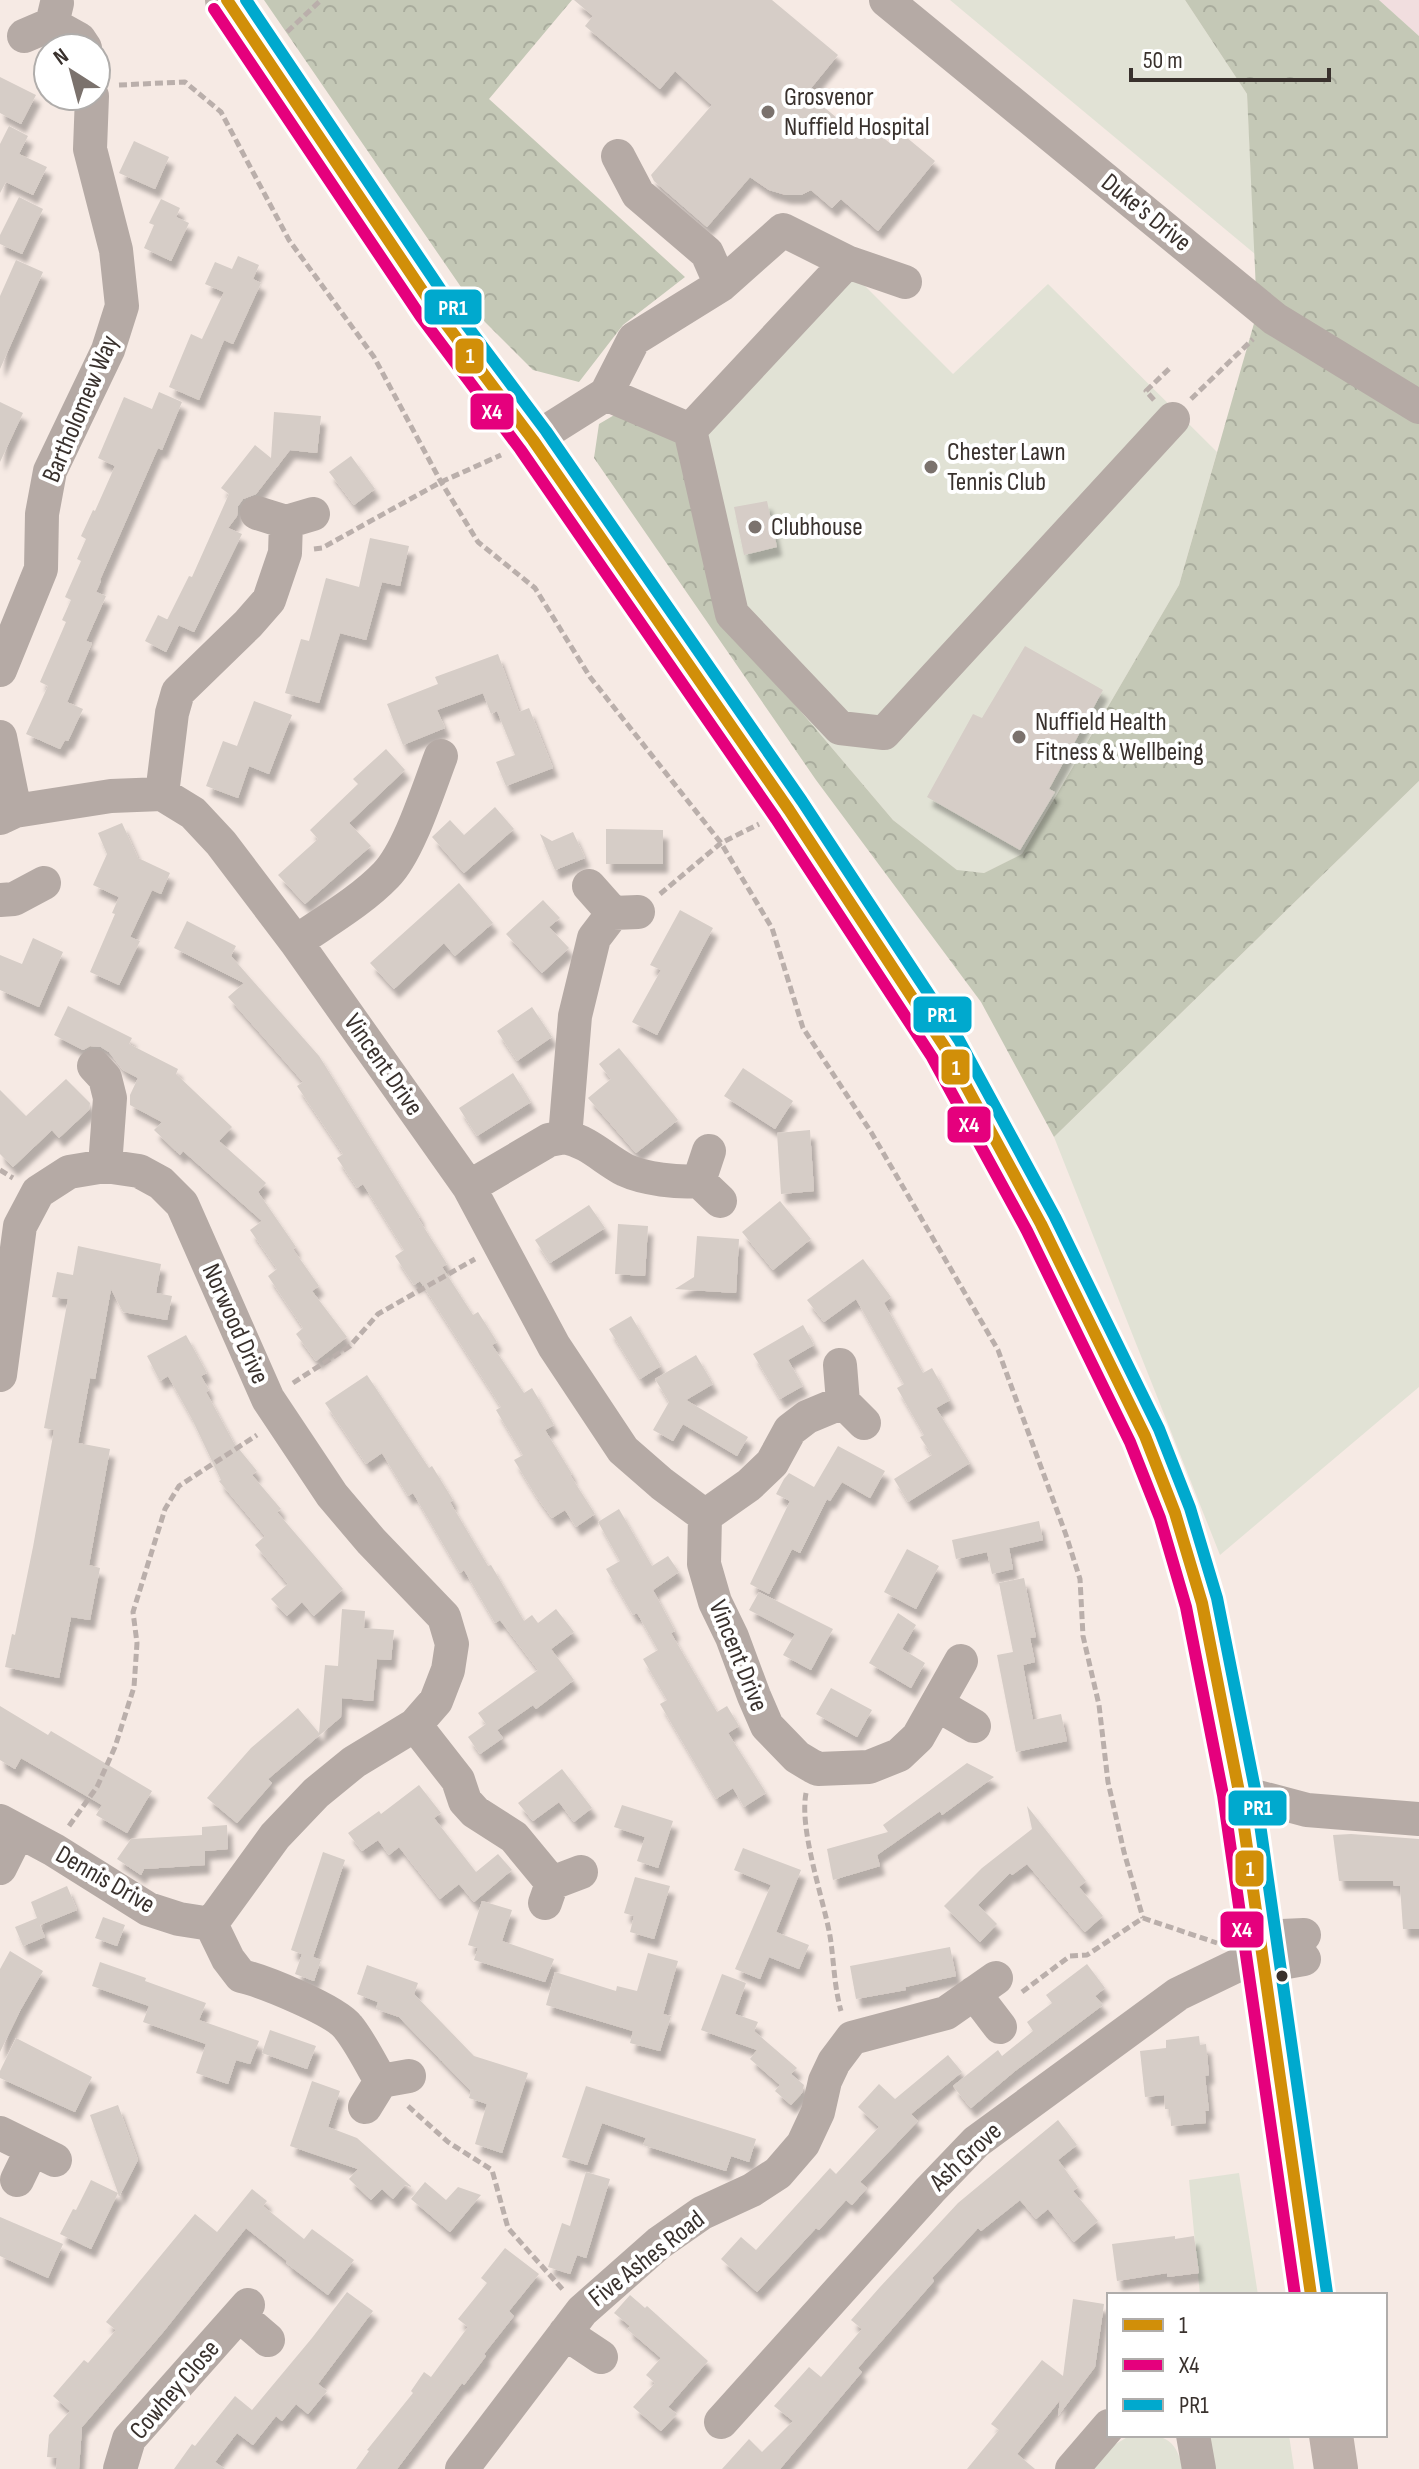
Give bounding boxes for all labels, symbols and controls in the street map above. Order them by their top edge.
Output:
north arrow [32,32,112,112]
scale bar [1131,32,1329,82]
text: N [48,43,74,71]
text: 50 m [1143,46,1183,75]
place label: Grosvenor Nuffield Hospital [784,82,930,143]
marker: Grosvenor Nuffield Hospital [759,103,777,121]
street label: Duke's Drive [1095,167,1197,259]
line badge: PR1 [423,288,483,326]
text: PR1 [438,295,468,322]
street label: Bartholomew Way [36,331,126,487]
line badge: 1 [454,337,485,375]
text: 1 [466,343,475,370]
line badge: X4 [469,392,515,431]
text: X4 [481,399,502,426]
place label: Chester Lawn Tennis Club [947,437,1066,498]
marker: Chester Lawn Tennis Club [922,458,940,476]
place label: Clubhouse [771,512,863,543]
marker: Clubhouse [746,518,764,536]
place label: Nuffield Health Fitness & Wellbeing [1035,707,1204,768]
marker: Nuffield Health Fitness & Wellbeing [1010,728,1028,746]
line badge: PR1 [912,995,973,1034]
text: PR1 [927,1002,957,1029]
street label: Vincent Drive [337,1008,429,1122]
line badge: 1 [940,1048,971,1086]
text: 1 [952,1055,961,1082]
line badge: X4 [946,1105,992,1144]
text: X4 [958,1112,979,1139]
street label: Norwood Drive [195,1259,275,1389]
street label: Vincent Drive [702,1596,774,1716]
line badge: PR1 [1227,1789,1288,1827]
text: PR1 [1243,1795,1273,1822]
street label: Dennis Drive [50,1839,160,1921]
line badge: 1 [1234,1849,1265,1888]
text: 1 [1246,1856,1255,1883]
line badge: X4 [1219,1910,1265,1949]
text: X4 [1231,1917,1252,1944]
unlabelled marker [1274,1968,1290,1984]
street label: Ash Grove [923,2116,1008,2199]
street label: Five Ashes Road [583,2204,711,2314]
legend [1107,2293,1387,2437]
text: 1 [1179,2311,1188,2340]
street label: Cowhey Close [124,2334,226,2446]
text: X4 [1178,2351,1199,2380]
text: PR1 [1179,2391,1209,2420]

